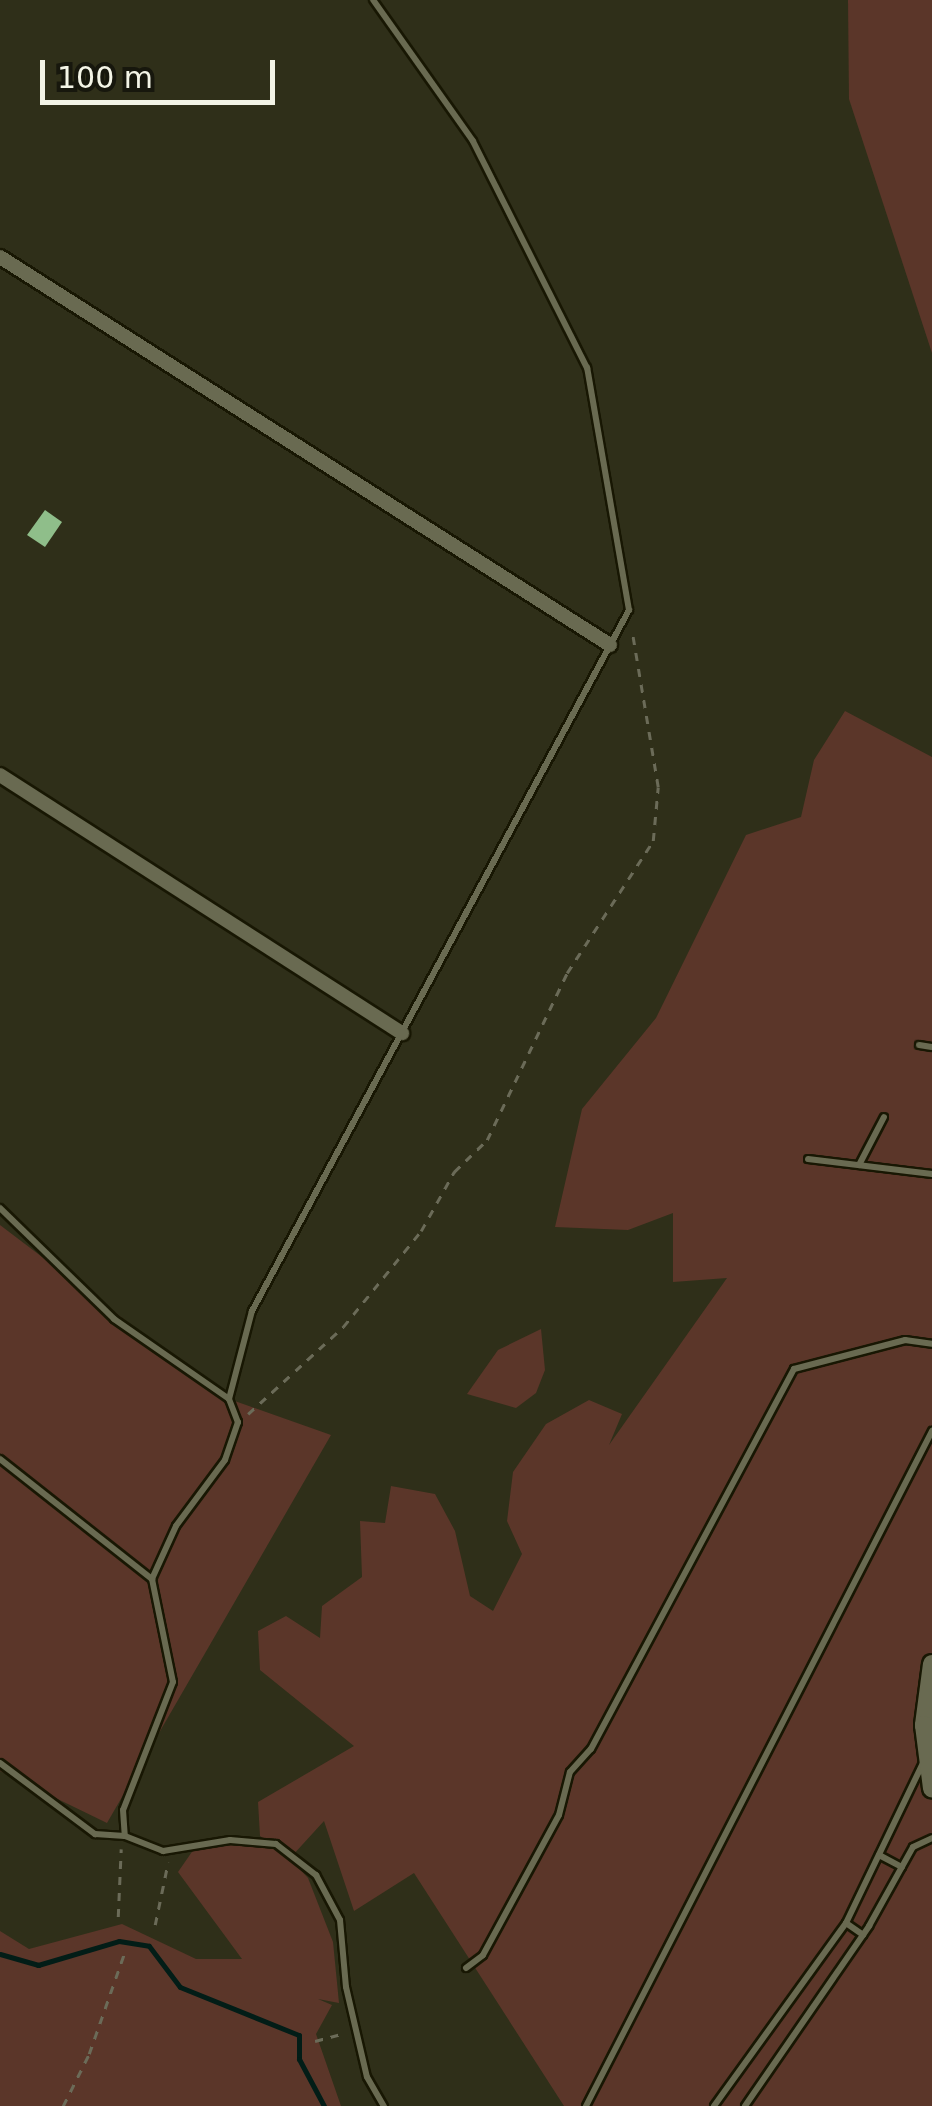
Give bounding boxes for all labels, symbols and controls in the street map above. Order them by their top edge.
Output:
scale bar [45,40,280,102]
text: 100 m [57,60,153,95]

